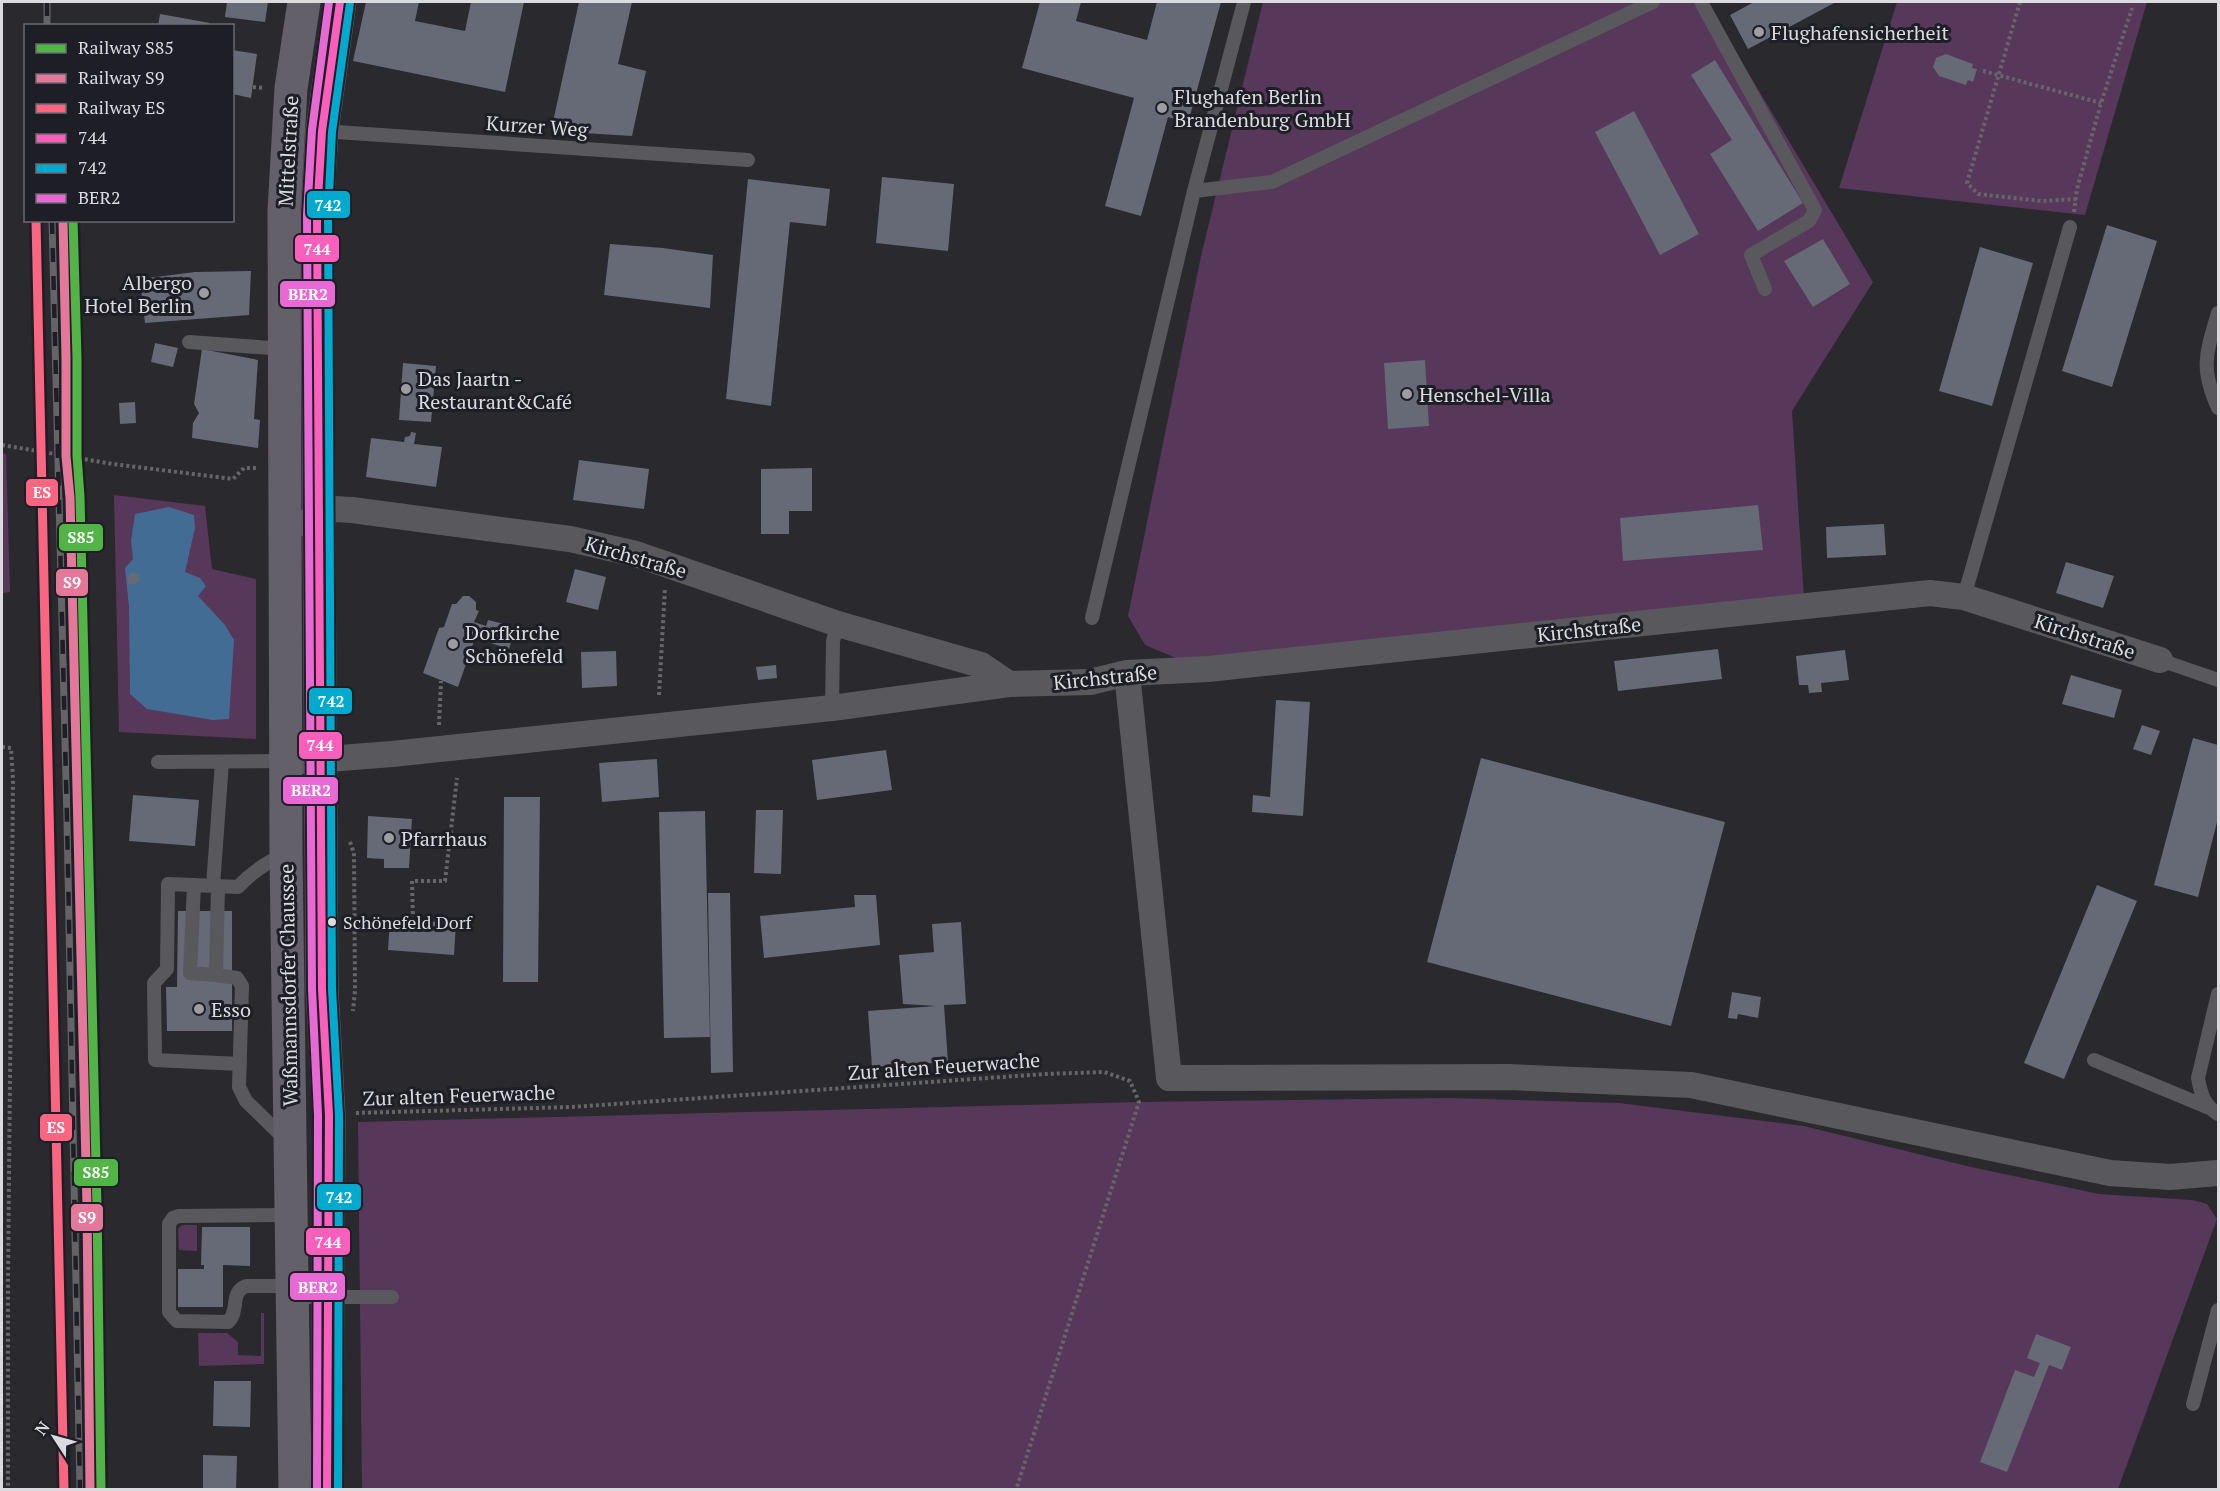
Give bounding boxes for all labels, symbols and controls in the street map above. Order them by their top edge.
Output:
place label: Flughafensicherheit [1771,19,1949,46]
legend [24,24,234,222]
marker: Flughafensicherheit [1752,25,1766,39]
text: Railway S85 [78,35,174,59]
text: Railway S9 [78,65,164,89]
place label: Flughafen Berlin Brandenburg GmbH [1174,83,1351,133]
text: Railway ES [78,95,165,119]
street label: Mittelstraße [272,95,304,207]
marker: Flughafen Berlin Brandenburg GmbH [1155,101,1169,115]
street label: Kurzer Weg [485,109,589,143]
text: 744 [78,125,107,149]
text: 742 [78,155,107,179]
text: BER2 [78,185,121,209]
line badge: 742 [306,190,351,219]
text: 742 [314,194,342,216]
line badge: 744 [294,234,340,263]
text: 744 [303,238,331,260]
place label: Albergo Hotel Berlin [84,269,192,319]
line badge: BER2 [279,280,336,308]
text: BER2 [288,283,328,305]
marker: Albergo Hotel Berlin [197,286,211,300]
place label: Das Jaartn - Restaurant&Café [418,365,572,415]
place label: Henschel-Villa [1419,381,1551,408]
marker: Das Jaartn - Restaurant&Café [399,382,413,396]
marker: Henschel-Villa [1400,387,1414,401]
line badge: ES [25,478,59,507]
text: ES [33,481,51,503]
line badge: S85 [58,523,104,552]
text: S85 [67,526,95,548]
street label: Kirchstraße [582,530,690,584]
line badge: S9 [55,568,89,597]
text: S9 [63,571,81,593]
street label: Kirchstraße [2031,607,2139,665]
street label: Kirchstraße [1536,610,1642,648]
place label: Dorfkirche Schönefeld [465,619,563,669]
marker: Dorfkirche Schönefeld [446,637,460,651]
street label: Kirchstraße [1052,658,1158,696]
line badge: 742 [308,687,353,715]
text: 742 [317,690,345,712]
line badge: 744 [298,731,343,760]
text: 744 [306,734,334,756]
line badge: BER2 [282,776,339,805]
text: BER2 [291,779,331,801]
place label: Pfarrhaus [401,825,487,852]
marker: Pfarrhaus [382,831,396,845]
street label: Waßmannsdorfer Chaussee [272,863,304,1107]
place label: Schönefeld Dorf [343,910,474,934]
marker: Schönefeld Dorf [326,916,338,928]
place label: Esso [211,996,251,1023]
marker: Esso [192,1002,206,1016]
street label: Zur alten Feuerwache [847,1046,1041,1086]
street label: Zur alten Feuerwache [362,1078,556,1112]
line badge: ES [39,1113,73,1142]
text: ES [47,1116,65,1138]
line badge: S85 [73,1158,119,1187]
text: S85 [82,1161,110,1183]
line badge: 742 [316,1183,362,1211]
text: 742 [325,1186,353,1208]
line badge: S9 [70,1203,104,1232]
text: S9 [78,1206,96,1228]
line badge: 744 [305,1227,351,1256]
text: 744 [314,1231,342,1253]
line badge: BER2 [289,1272,346,1301]
text: BER2 [298,1276,338,1298]
north arrow [24,1407,84,1467]
text: N [29,1417,54,1440]

